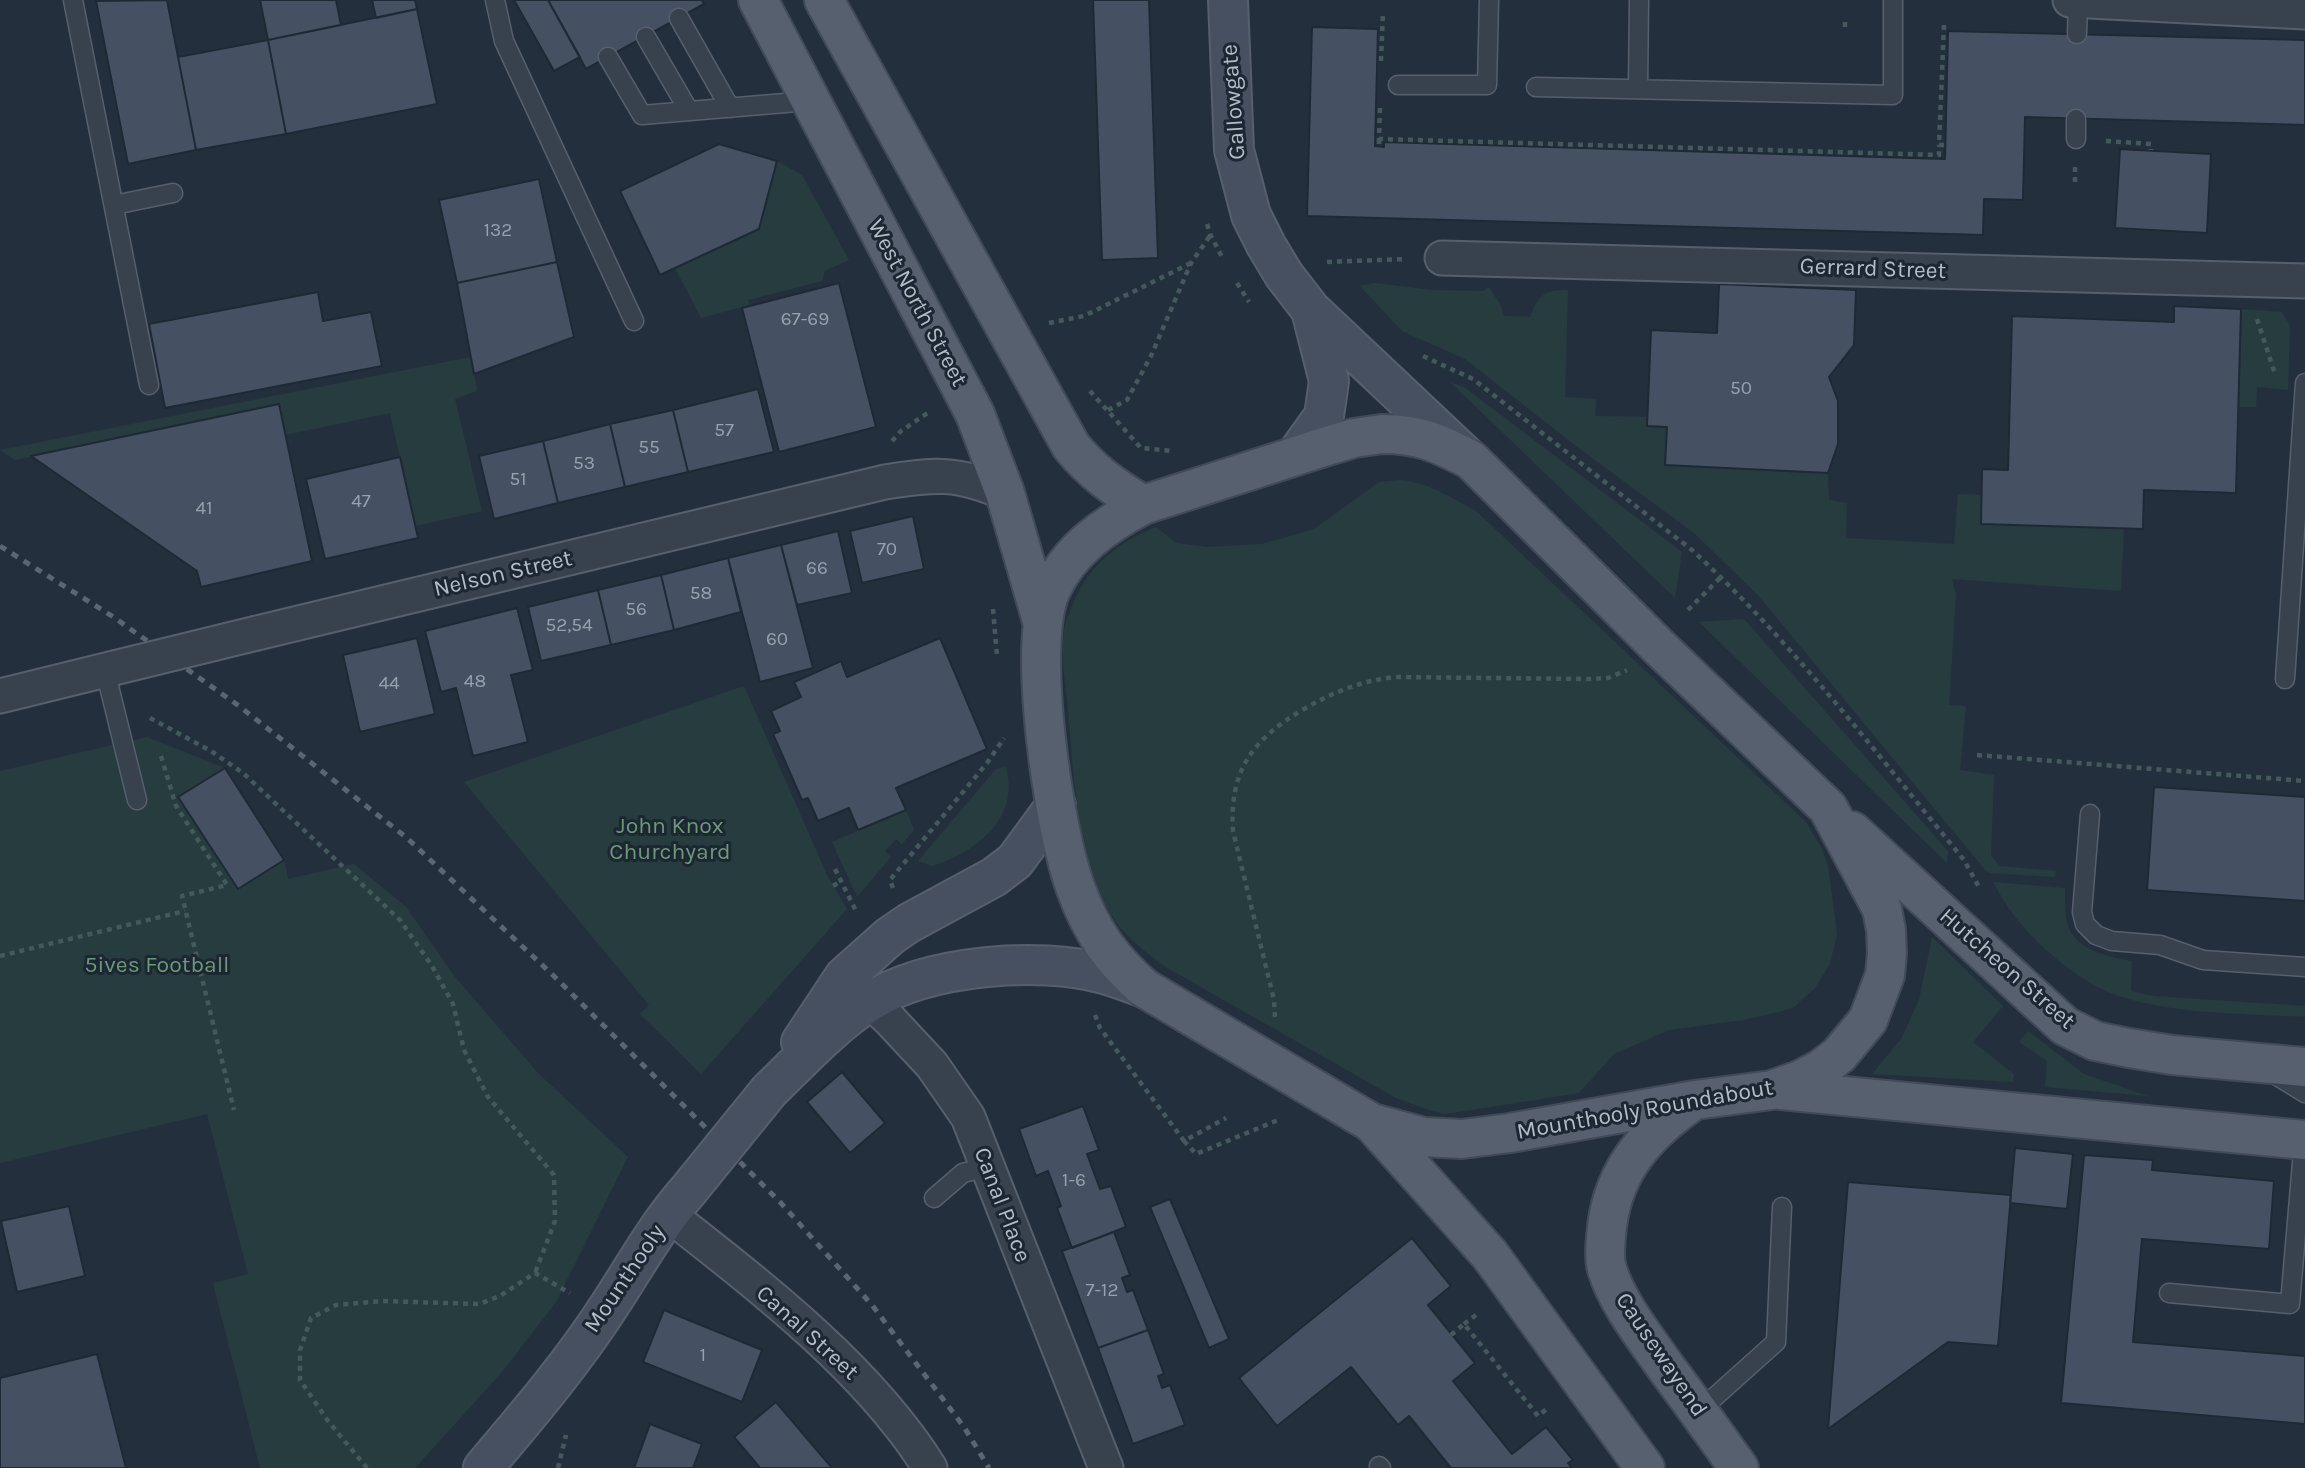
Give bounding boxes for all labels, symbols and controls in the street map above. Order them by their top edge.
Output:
street label: Gallowgate [1216,43,1252,161]
street label: West North Street [861,215,973,391]
house number: 132 [484,220,512,242]
street label: Gerrard Street [1799,253,1947,285]
house number: 67-69 [781,309,829,331]
house number: 50 [1730,378,1752,400]
house number: 57 [714,420,734,442]
house number: 55 [638,437,660,459]
house number: 53 [573,453,595,475]
house number: 51 [509,469,527,491]
house number: 47 [351,491,371,513]
house number: 41 [196,498,212,520]
house number: 70 [877,539,897,561]
street label: Nelson Street [431,545,575,603]
house number: 66 [806,558,828,580]
house number: 58 [690,583,712,605]
house number: 56 [625,599,647,621]
house number: 52,54 [545,615,593,637]
house number: 60 [766,629,788,651]
house number: 48 [464,671,486,693]
house number: 44 [378,673,400,695]
park label: John Knox Churchyard [609,812,731,866]
street label: Hutcheon Street [1934,903,2080,1035]
park label: 5ives Football [84,951,230,979]
street label: Mounthooly Roundabout [1515,1074,1775,1146]
street label: Canal Place [967,1144,1037,1266]
house number: 1-6 [1062,1170,1086,1192]
street label: Mounthooly [579,1220,671,1338]
street label: Canal Street [750,1280,864,1386]
house number: 7-12 [1086,1280,1118,1302]
street label: Causewayend [1609,1288,1713,1422]
house number: 1 [700,1345,706,1367]

